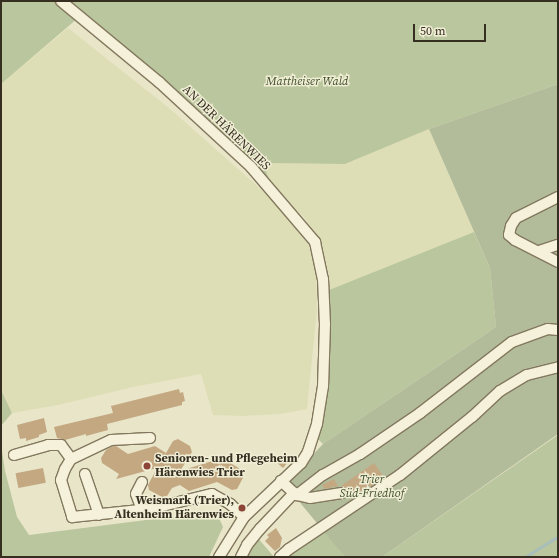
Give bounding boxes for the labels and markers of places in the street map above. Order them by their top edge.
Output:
place label: Senioren- und Pflegeheim Härenwies Trier [155,452,298,480]
marker: Senioren- und Pflegeheim Härenwies Trier [142,461,152,471]
place label: Weismark (Trier), Altenheim Härenwies [114,494,234,522]
marker: Weismark (Trier), Altenheim Härenwies [237,503,247,513]

